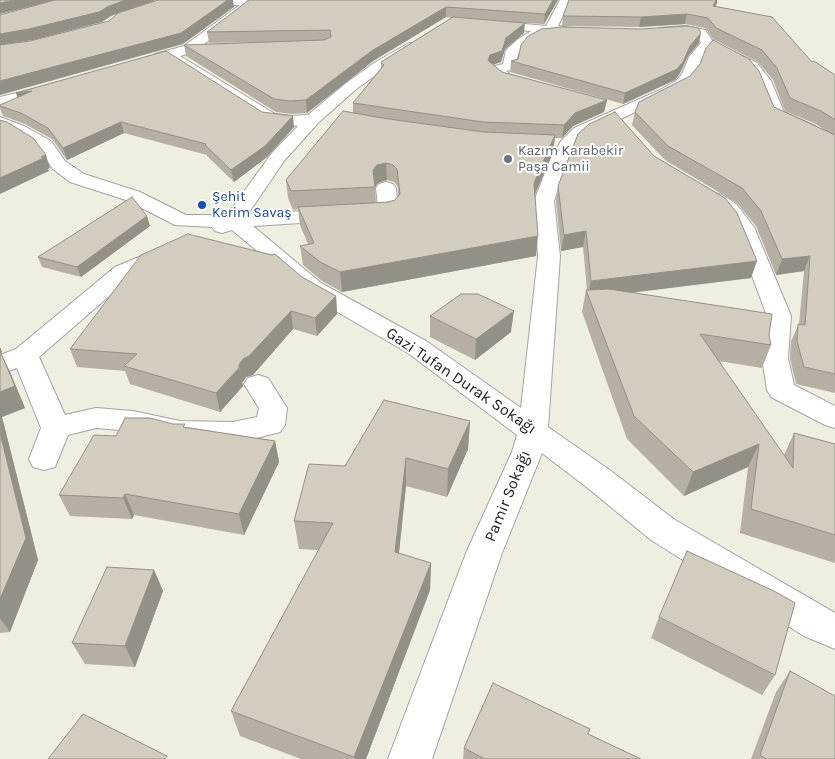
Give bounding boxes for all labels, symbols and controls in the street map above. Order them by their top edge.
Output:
place label: Kazım Karabekir Paşa Camii [518,143,623,176]
marker: Kazım Karabekir Paşa Camii [502,153,514,165]
place label: Şehit Kerim Savaş [212,189,292,222]
marker: Şehit Kerim Savaş [196,199,208,211]
street label: Gazi Tufan Durak Sokağı [382,323,540,439]
street label: Pamir Sokağı [481,447,535,545]

